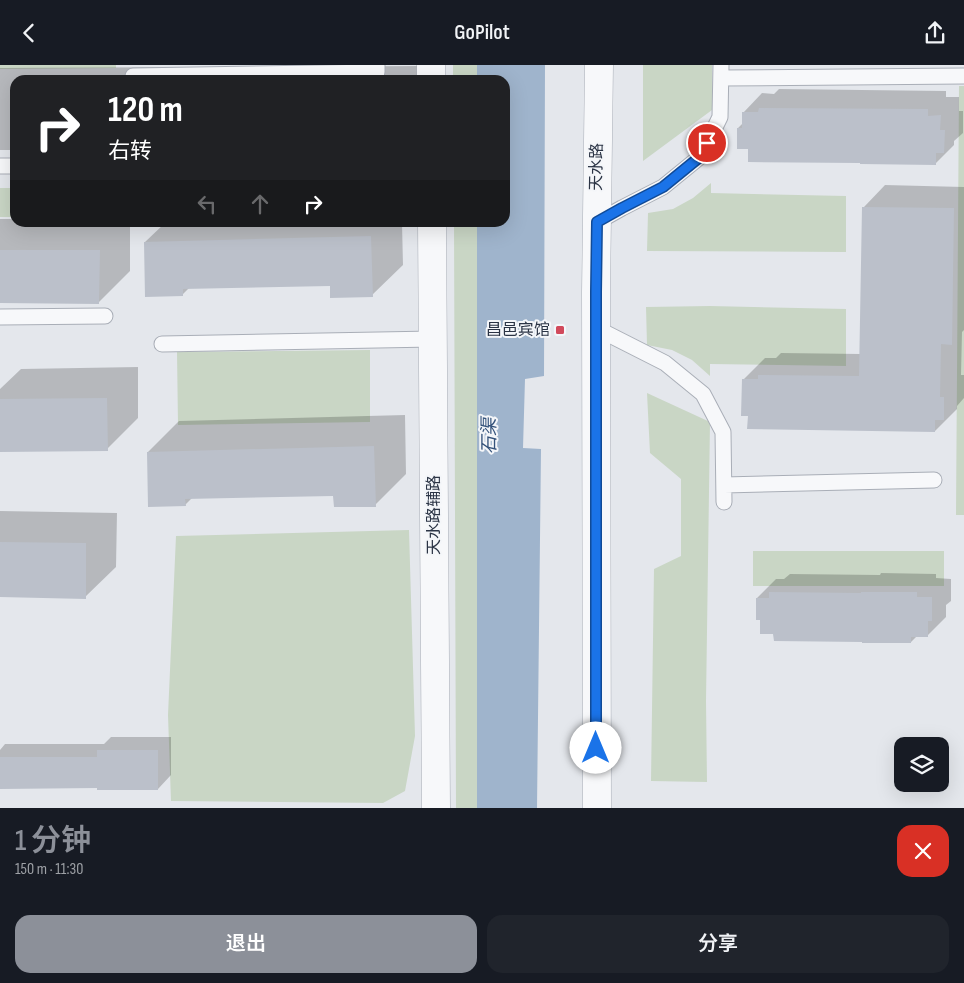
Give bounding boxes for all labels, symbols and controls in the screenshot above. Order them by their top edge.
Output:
icon: back [15,19,43,47]
text: GoPilot [454,19,510,46]
icon: share [921,19,949,47]
text: 120 m [108,89,183,132]
icon: right [25,95,90,160]
pin [686,122,728,164]
icon: arrive [693,129,721,157]
text: 右转 [108,138,152,165]
street label: 天水路 [587,143,607,191]
icon: left [193,190,221,218]
icon: ahead [246,190,274,218]
icon: right [299,190,327,218]
place label: 昌邑宾馆 [486,321,550,340]
marker: 昌邑宾馆 [554,324,566,336]
water label: 石渠 [479,415,500,454]
street label: 天水路辅路 [425,475,444,555]
position arrow [569,721,621,773]
map controls [894,737,949,792]
button: layers [894,737,949,792]
text: 1 分钟 [15,823,91,859]
button: close [897,825,949,877]
text: 150 m · 11:30 [15,860,83,879]
button: 退出 [15,915,477,973]
button: 分享 [487,915,949,973]

